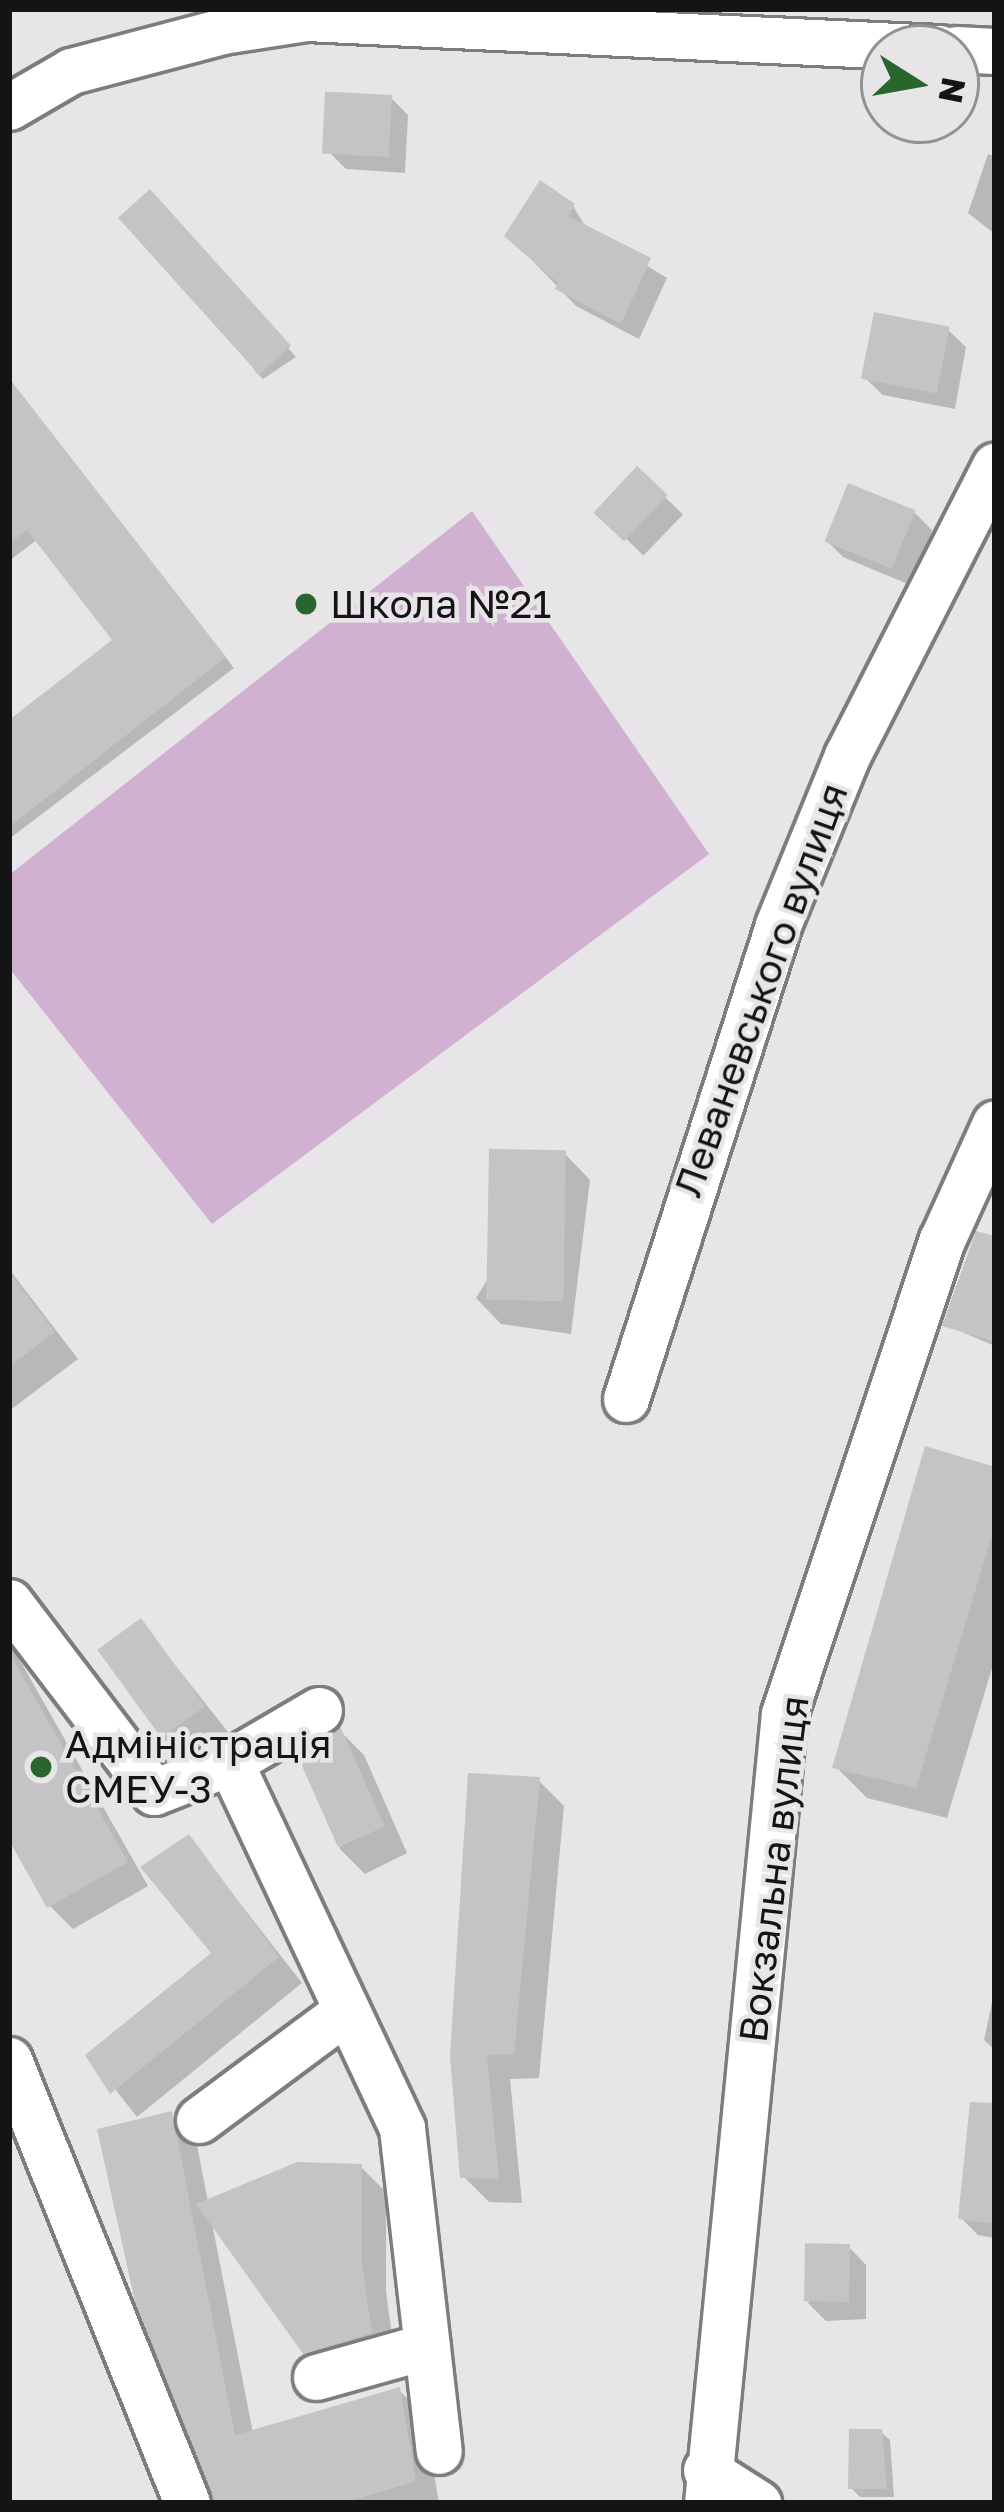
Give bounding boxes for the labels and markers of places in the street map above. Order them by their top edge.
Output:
place label: Школа №21 [330,581,551,627]
marker: Школа №21 [293,591,319,617]
place label: Адміністрація СМЕУ-3 [65,1722,332,1813]
marker: Адміністрація СМЕУ-3 [28,1754,54,1780]

